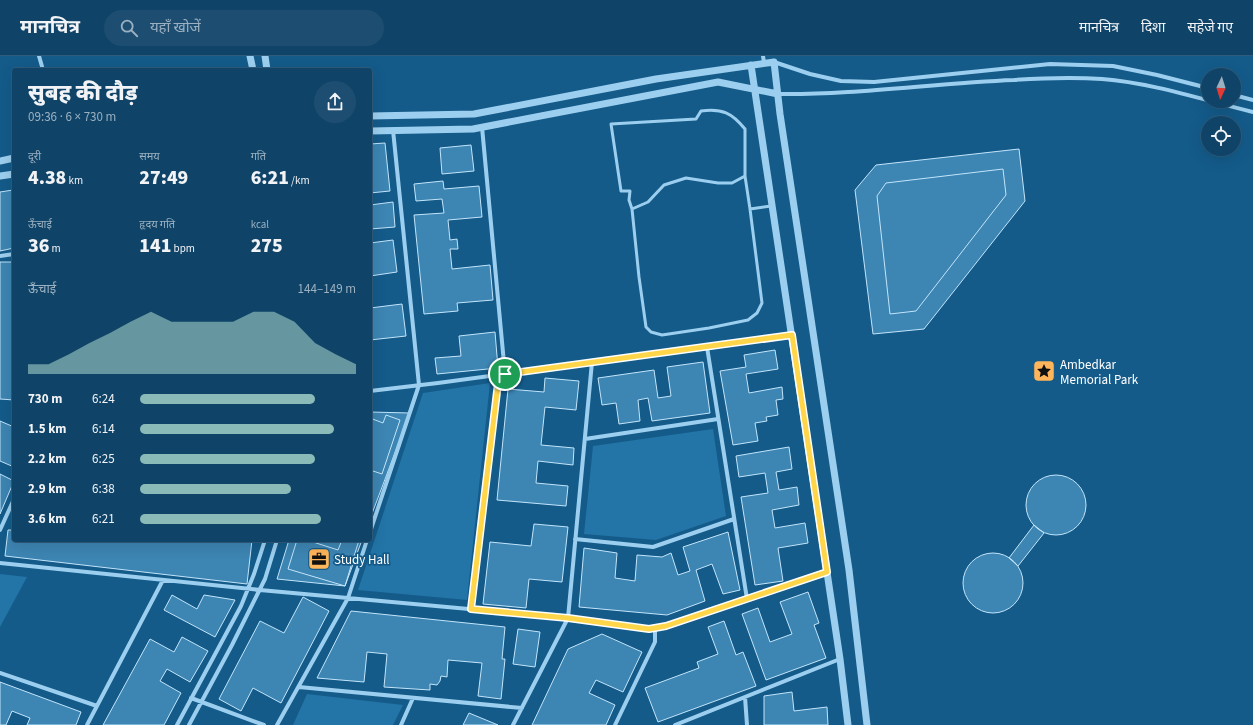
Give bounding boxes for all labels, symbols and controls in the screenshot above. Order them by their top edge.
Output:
search box [104,10,384,46]
text: मानचित्र [20,14,80,41]
icon: search [118,17,140,39]
text: यहाँ खोजें [150,17,201,38]
text: मानचित्र [1079,18,1119,38]
text: दिशा [1141,18,1165,38]
text: सहेजे गए [1187,18,1233,38]
north arrow [1201,68,1241,108]
map controls [1201,68,1241,156]
text: सुबह की दौड़ [28,77,137,109]
button: share [314,81,356,123]
text: 09:36 · 6 × 730 m [28,108,116,126]
button: locate [1201,116,1241,156]
text: दूरी [28,149,41,164]
text: समय [139,149,160,164]
text: गति [251,149,266,164]
text: 4.38 [28,164,66,192]
text: 27:49 [139,164,188,192]
text: 6:21 [251,164,289,192]
text: km [66,173,83,188]
text: /km [289,173,310,188]
text: ऊँचाई [28,217,52,232]
text: हृदय गति [139,217,175,232]
text: kcal [251,217,269,232]
text: 36 [28,232,49,260]
text: 141 [139,232,171,260]
text: 275 [251,232,283,260]
text: m [49,241,61,256]
text: bpm [171,241,195,256]
text: ऊँचाई [28,280,56,298]
text: 144–149 m [298,280,356,298]
place label: Ambedkar Memorial Park [1060,356,1139,389]
pin [488,357,522,391]
place icon: Ambedkar Memorial Park [1031,358,1057,384]
icon: arrive [494,363,516,385]
text: 730 m [28,390,62,408]
text: 6:24 [92,390,115,408]
text: 1.5 km [28,420,67,438]
text: 6:14 [92,420,115,438]
text: 2.2 km [28,450,67,468]
text: 6:25 [92,450,115,468]
text: 2.9 km [28,480,67,498]
text: 6:38 [92,480,115,498]
text: 3.6 km [28,510,67,528]
text: 6:21 [92,510,115,528]
office icon: Study Hall [306,546,332,572]
place label: Study Hall [334,551,390,569]

